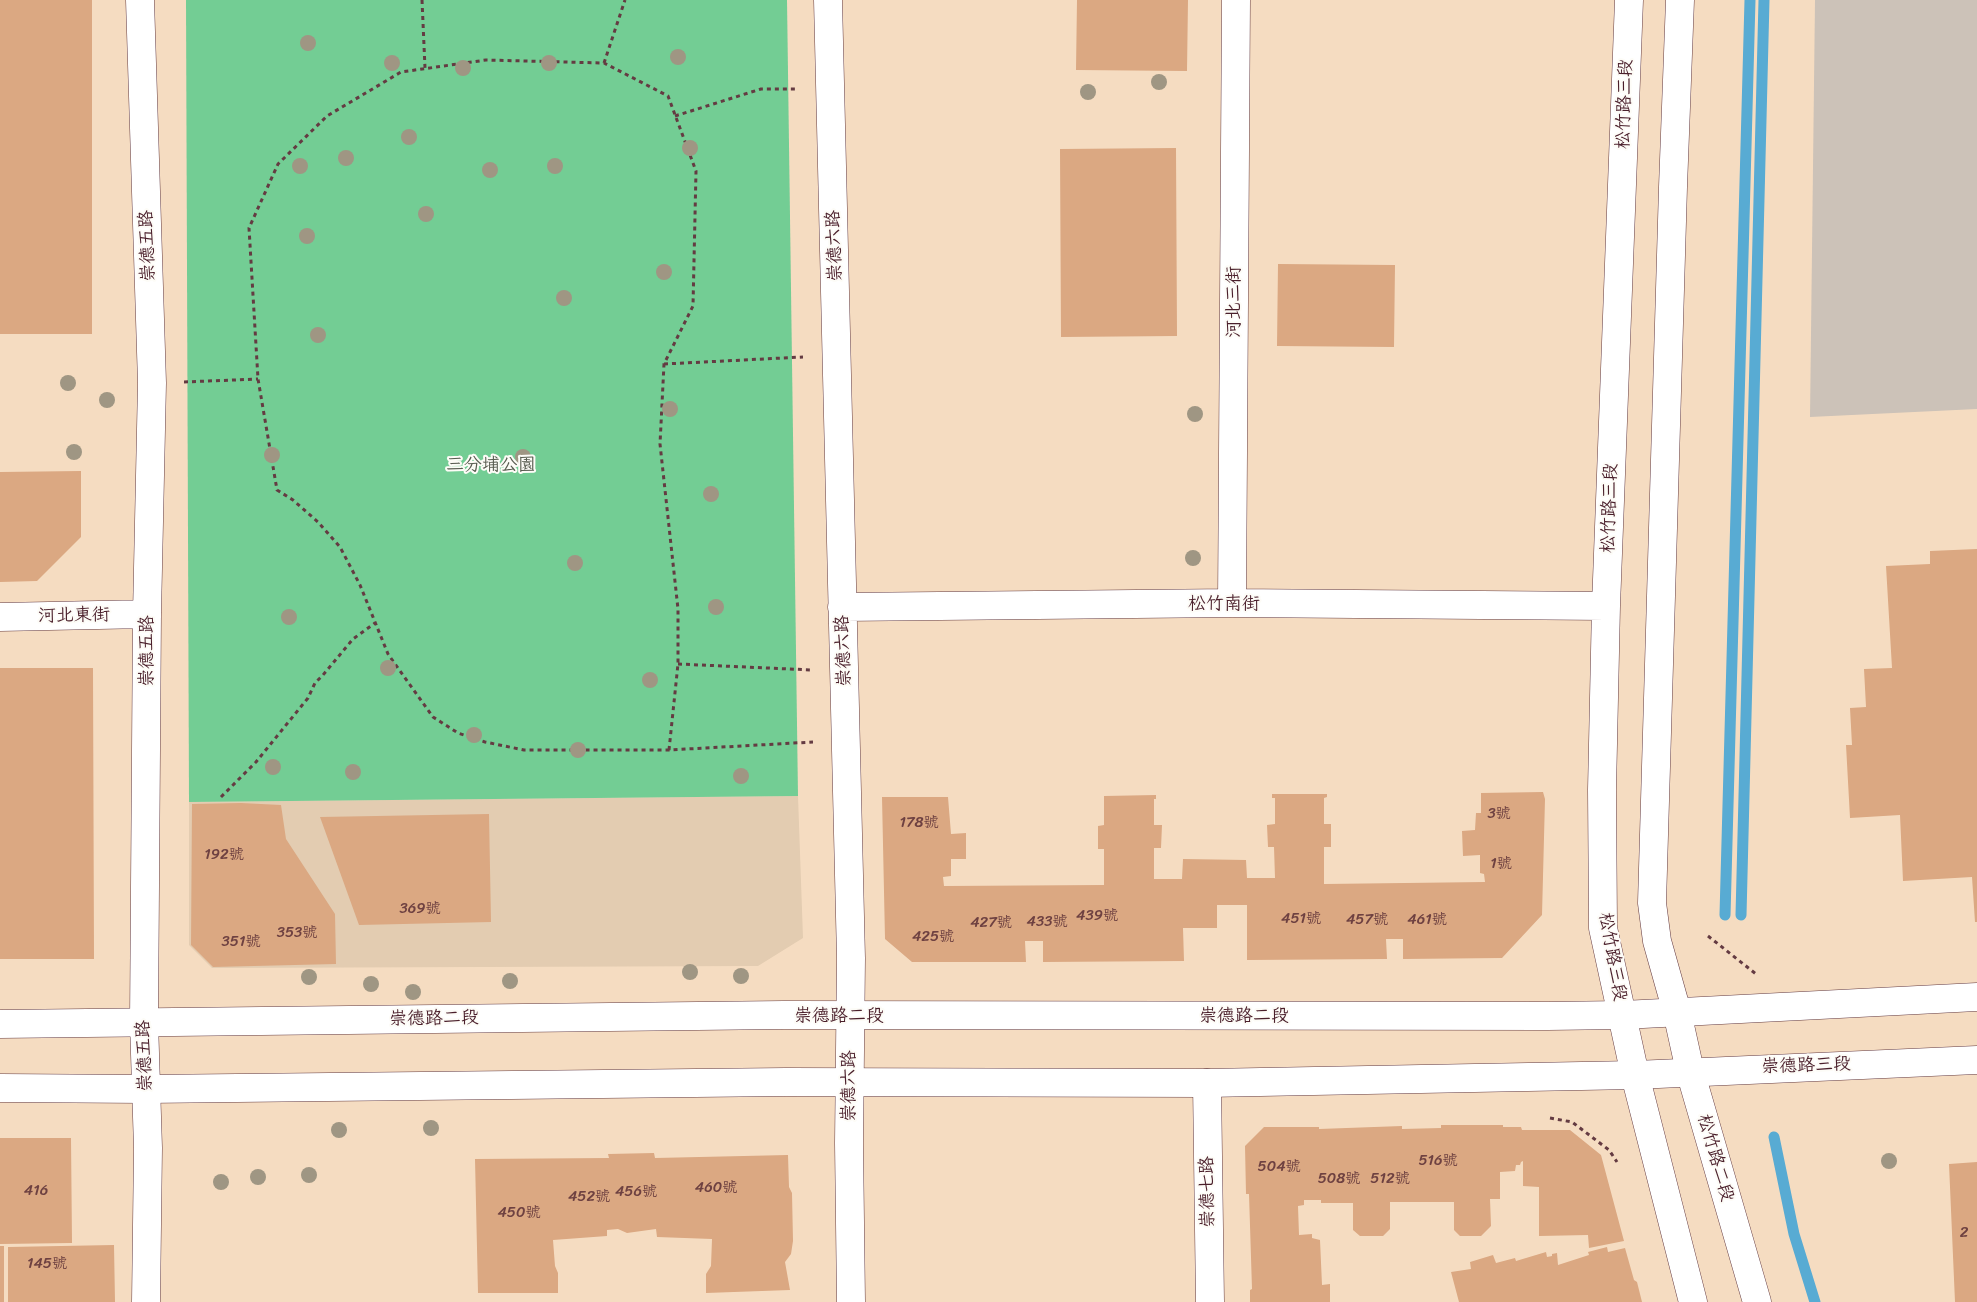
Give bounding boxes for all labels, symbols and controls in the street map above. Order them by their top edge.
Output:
street label: 松竹路三段 [1613,59,1637,149]
street label: 崇德五路 [136,210,160,282]
street label: 崇德六路 [823,210,847,282]
street label: 河北三街 [1223,266,1245,338]
park label: 三分埔公園 [446,454,536,476]
street label: 松竹路三段 [1598,463,1622,553]
street label: 松竹南街 [1188,593,1260,615]
street label: 河北東街 [38,605,110,627]
street label: 崇德五路 [136,615,158,687]
street label: 崇德六路 [832,615,856,687]
house number: 3號 [1487,805,1511,823]
house number: 178號 [899,814,939,832]
house number: 192號 [204,846,244,864]
house number: 1號 [1490,855,1512,873]
house number: 369號 [400,900,440,918]
house number: 439號 [1076,907,1118,925]
house number: 451號 [1281,910,1321,928]
house number: 457號 [1346,911,1388,929]
house number: 461號 [1407,911,1447,929]
street label: 松竹路三段 [1594,911,1630,1003]
house number: 433號 [1027,913,1067,931]
house number: 427號 [970,914,1012,932]
house number: 353號 [277,924,317,942]
house number: 425號 [912,928,954,946]
house number: 351號 [222,933,260,951]
street label: 崇德路二段 [794,1005,884,1027]
street label: 崇德路二段 [1199,1005,1289,1027]
street label: 崇德路二段 [389,1007,479,1031]
street label: 崇德五路 [133,1020,157,1092]
street label: 崇德六路 [838,1050,860,1122]
street label: 崇德路三段 [1761,1054,1851,1078]
street label: 松竹路二段 [1692,1112,1738,1204]
house number: 516號 [1418,1152,1458,1170]
street label: 崇德七路 [1197,1156,1219,1228]
house number: 504號 [1257,1158,1301,1176]
house number: 508號 [1318,1170,1360,1188]
house number: 512號 [1370,1170,1410,1188]
house number: 460號 [695,1179,737,1197]
house number: 416 [24,1182,48,1200]
house number: 456號 [615,1183,657,1201]
house number: 452號 [568,1188,610,1206]
house number: 450號 [497,1204,541,1222]
house number: 2 [1960,1224,1968,1242]
house number: 145號 [27,1255,67,1273]

